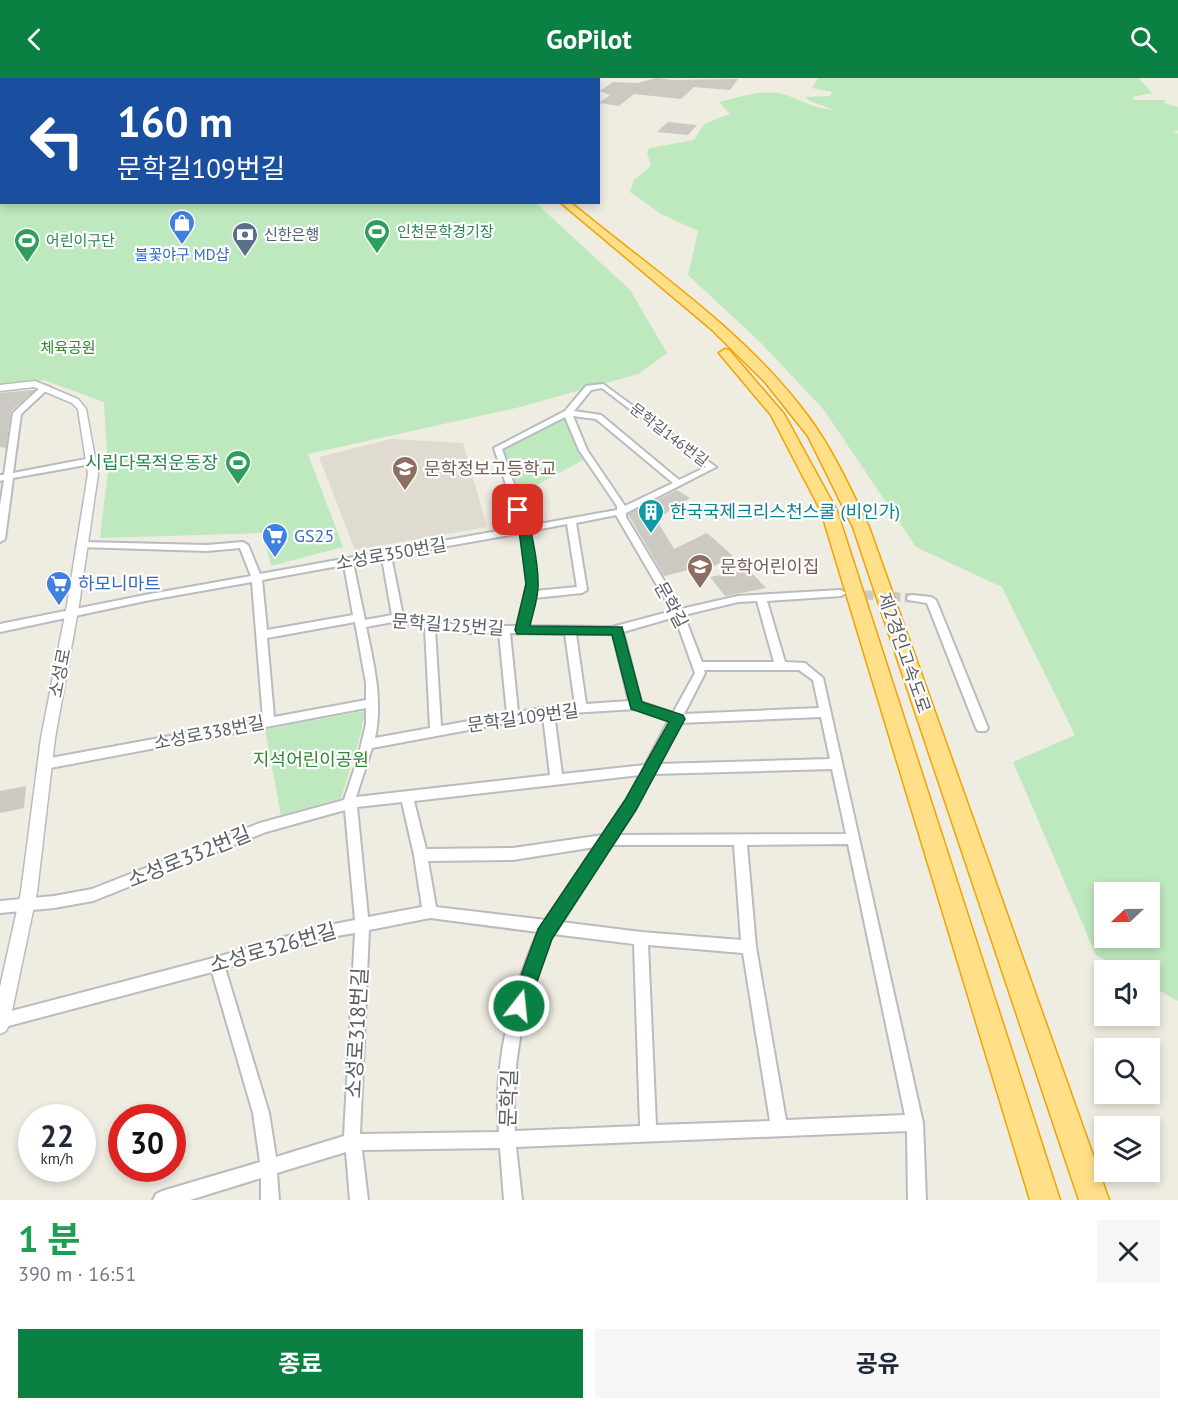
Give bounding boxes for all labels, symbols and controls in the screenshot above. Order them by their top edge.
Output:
text: GoPilot [546,22,632,56]
icon: back [18,23,51,56]
icon: search [1127,23,1160,56]
text: 160 m [117,94,233,149]
icon: left [18,102,96,180]
text: 문학길109번길 [117,151,285,185]
shop icon: 불꽃야구 MD샵 [167,208,197,246]
sports icon: 인천문학경기장 [362,217,392,255]
bank icon: 신한은행 [230,220,260,258]
place label: 인천문학경기장 [397,222,494,241]
place label: 신한은행 [264,225,319,244]
sports icon: 어린이구단 [12,226,42,264]
place label: 어린이구단 [46,231,115,250]
place label: 불꽃야구 MD샵 [135,245,230,264]
park label: 체육공원 [40,338,96,357]
street label: 문학길146번길 [626,399,712,470]
sports icon: 시립다목적운동장 [223,448,253,486]
place label: 시립다목적운동장 [86,451,218,474]
school or university icon: 문학정보고등학교 [390,454,420,492]
place label: 문학정보고등학교 [424,457,556,480]
pin [492,484,543,535]
icon: arrive [501,493,534,526]
building icon: 한국국제크리스천스쿨 (비인가) [636,497,666,535]
place label: 한국국제크리스천스쿨 (비인가) [670,500,900,523]
supermarket icon: GS25 [260,521,290,559]
place label: GS25 [294,524,334,547]
street label: 소성로350번길 [334,532,448,575]
school or university icon: 문학어린이집 [685,552,715,590]
place label: 문학어린이집 [720,555,819,578]
supermarket icon: 하모니마트 [44,569,74,607]
place label: 하모니마트 [78,572,161,595]
street label: 문학길 [650,577,693,632]
street label: 제2경인고속도로 [873,590,936,716]
street label: 문학길125번길 [391,609,505,640]
street label: 소성로 [43,646,76,699]
street label: 문학길109번길 [466,698,580,737]
street label: 소성로338번길 [152,711,266,755]
park label: 지석어린이공원 [253,748,369,771]
street label: 소성로332번길 [123,819,255,894]
north arrow [1094,882,1160,948]
map controls [1094,882,1160,1182]
street label: 소성로326번길 [206,916,340,979]
button: sound [1094,960,1160,1026]
street label: 소성로318번길 [340,967,373,1099]
position arrow [487,974,551,1038]
button: search [1094,1038,1160,1104]
street label: 문학길 [494,1069,523,1127]
speed limit sign: 30 [108,1104,186,1182]
text: 22 [40,1116,74,1155]
button: layers [1094,1116,1160,1182]
text: km/h [41,1149,73,1168]
text: 1 분 [18,1215,81,1262]
button: close [1097,1220,1160,1283]
text: 390 m · 16:51 [18,1261,136,1287]
button: 종료 [18,1329,583,1398]
button: 공유 [595,1329,1160,1398]

